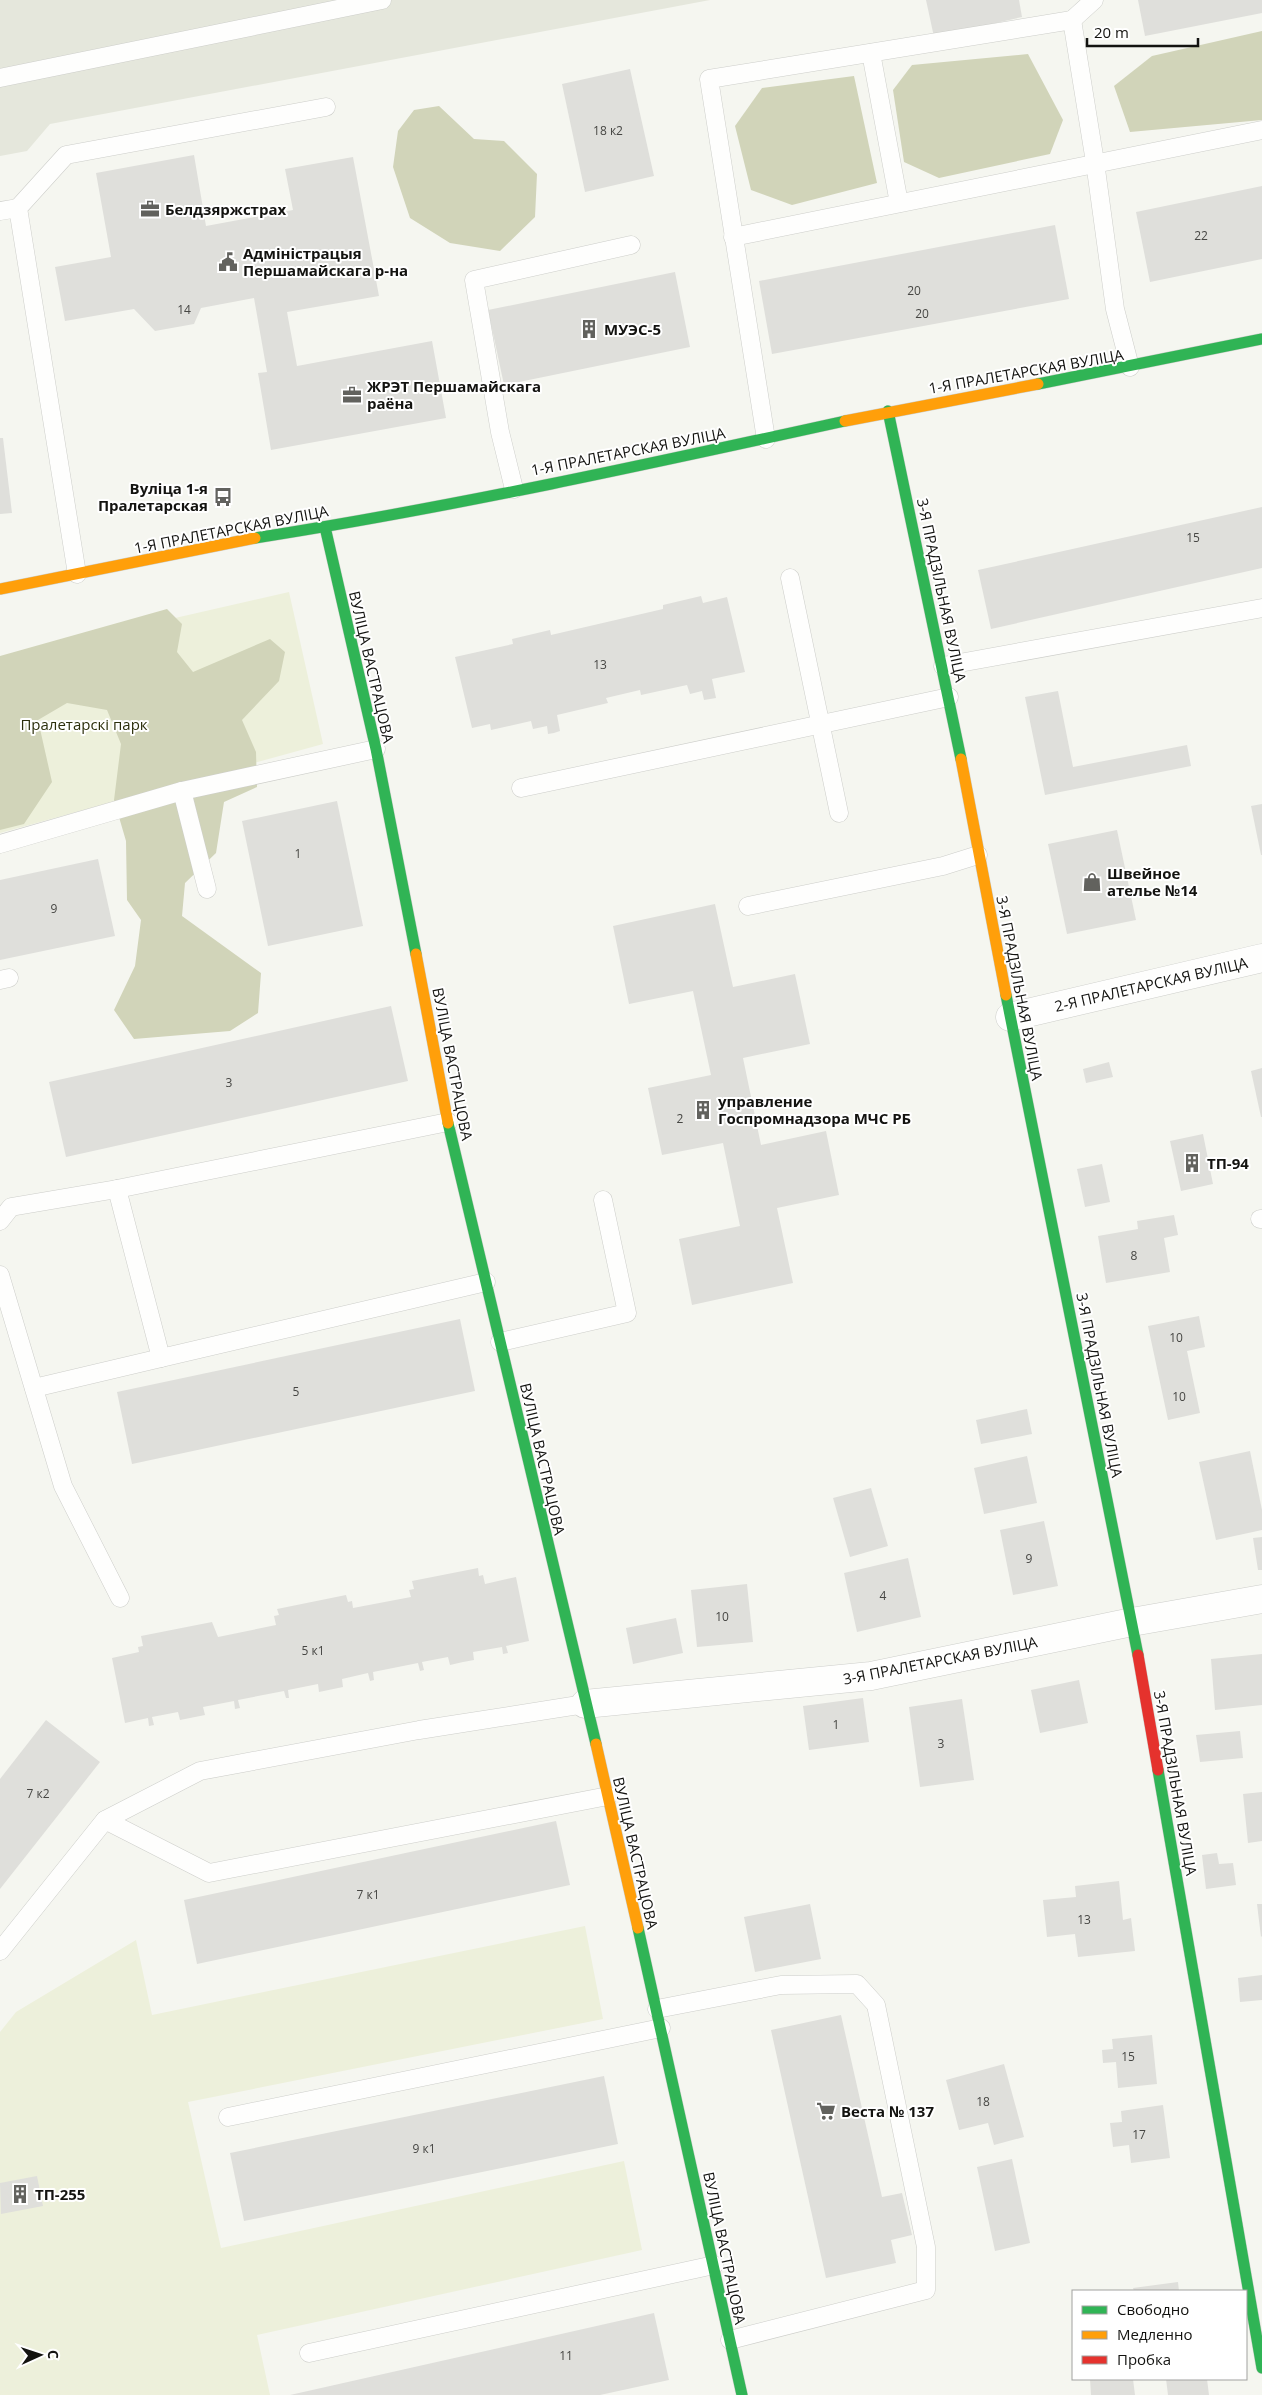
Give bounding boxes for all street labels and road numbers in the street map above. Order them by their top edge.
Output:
street label: 1-Я ПРАЛЕТАРСКАЯ ВУЛІЦА [927,344,1126,398]
street label: 1-Я ПРАЛЕТАРСКАЯ ВУЛІЦА [529,422,727,480]
street label: 3-Я ПРАДЗІЛЬНАЯ ВУЛІЦА [913,496,971,684]
street label: 1-Я ПРАЛЕТАРСКАЯ ВУЛІЦА [132,500,330,558]
street label: ВУЛІЦА ВАСТРАЦОВА [345,589,399,745]
street label: 3-Я ПРАДЗІЛЬНАЯ ВУЛІЦА [992,894,1048,1083]
street label: 2-Я ПРАЛЕТАРСКАЯ ВУЛІЦА [1052,952,1250,1016]
street label: ВУЛІЦА ВАСТРАЦОВА [428,986,478,1143]
street label: 3-Я ПРАДЗІЛЬНАЯ ВУЛІЦА [1072,1291,1128,1480]
street label: ВУЛІЦА ВАСТРАЦОВА [516,1381,570,1537]
street label: 3-Я ПРАЛЕТАРСКАЯ ВУЛІЦА [841,1631,1039,1689]
street label: 3-Я ПРАДЗІЛЬНАЯ ВУЛІЦА [1150,1689,1202,1878]
street label: ВУЛІЦА ВАСТРАЦОВА [609,1775,663,1931]
street label: ВУЛІЦА ВАСТРАЦОВА [699,2170,751,2327]

